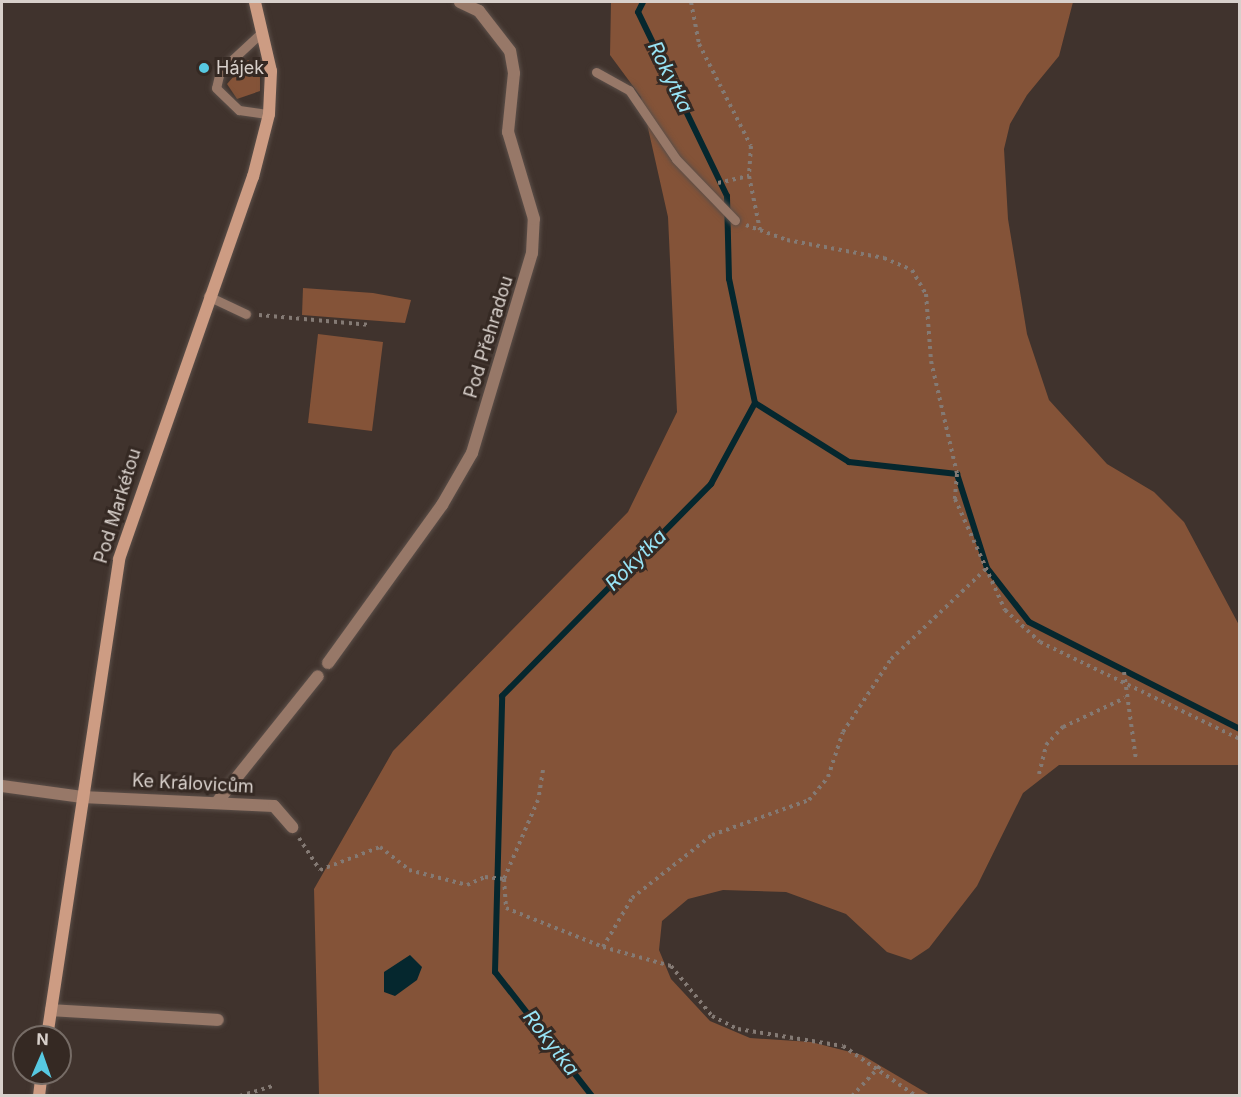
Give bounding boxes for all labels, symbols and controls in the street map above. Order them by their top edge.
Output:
water label: Rokytka [642,37,698,117]
place label: Hájek [216,57,264,79]
marker: Hájek [197,61,211,75]
street label: Pod Přehradou [460,273,518,401]
street label: Pod Markétou [90,446,146,566]
water label: Rokytka [600,524,672,596]
street label: Ke Královicům [132,770,254,798]
water label: Rokytka [518,1005,584,1081]
north arrow [12,1025,72,1085]
text: N [36,1029,49,1049]

